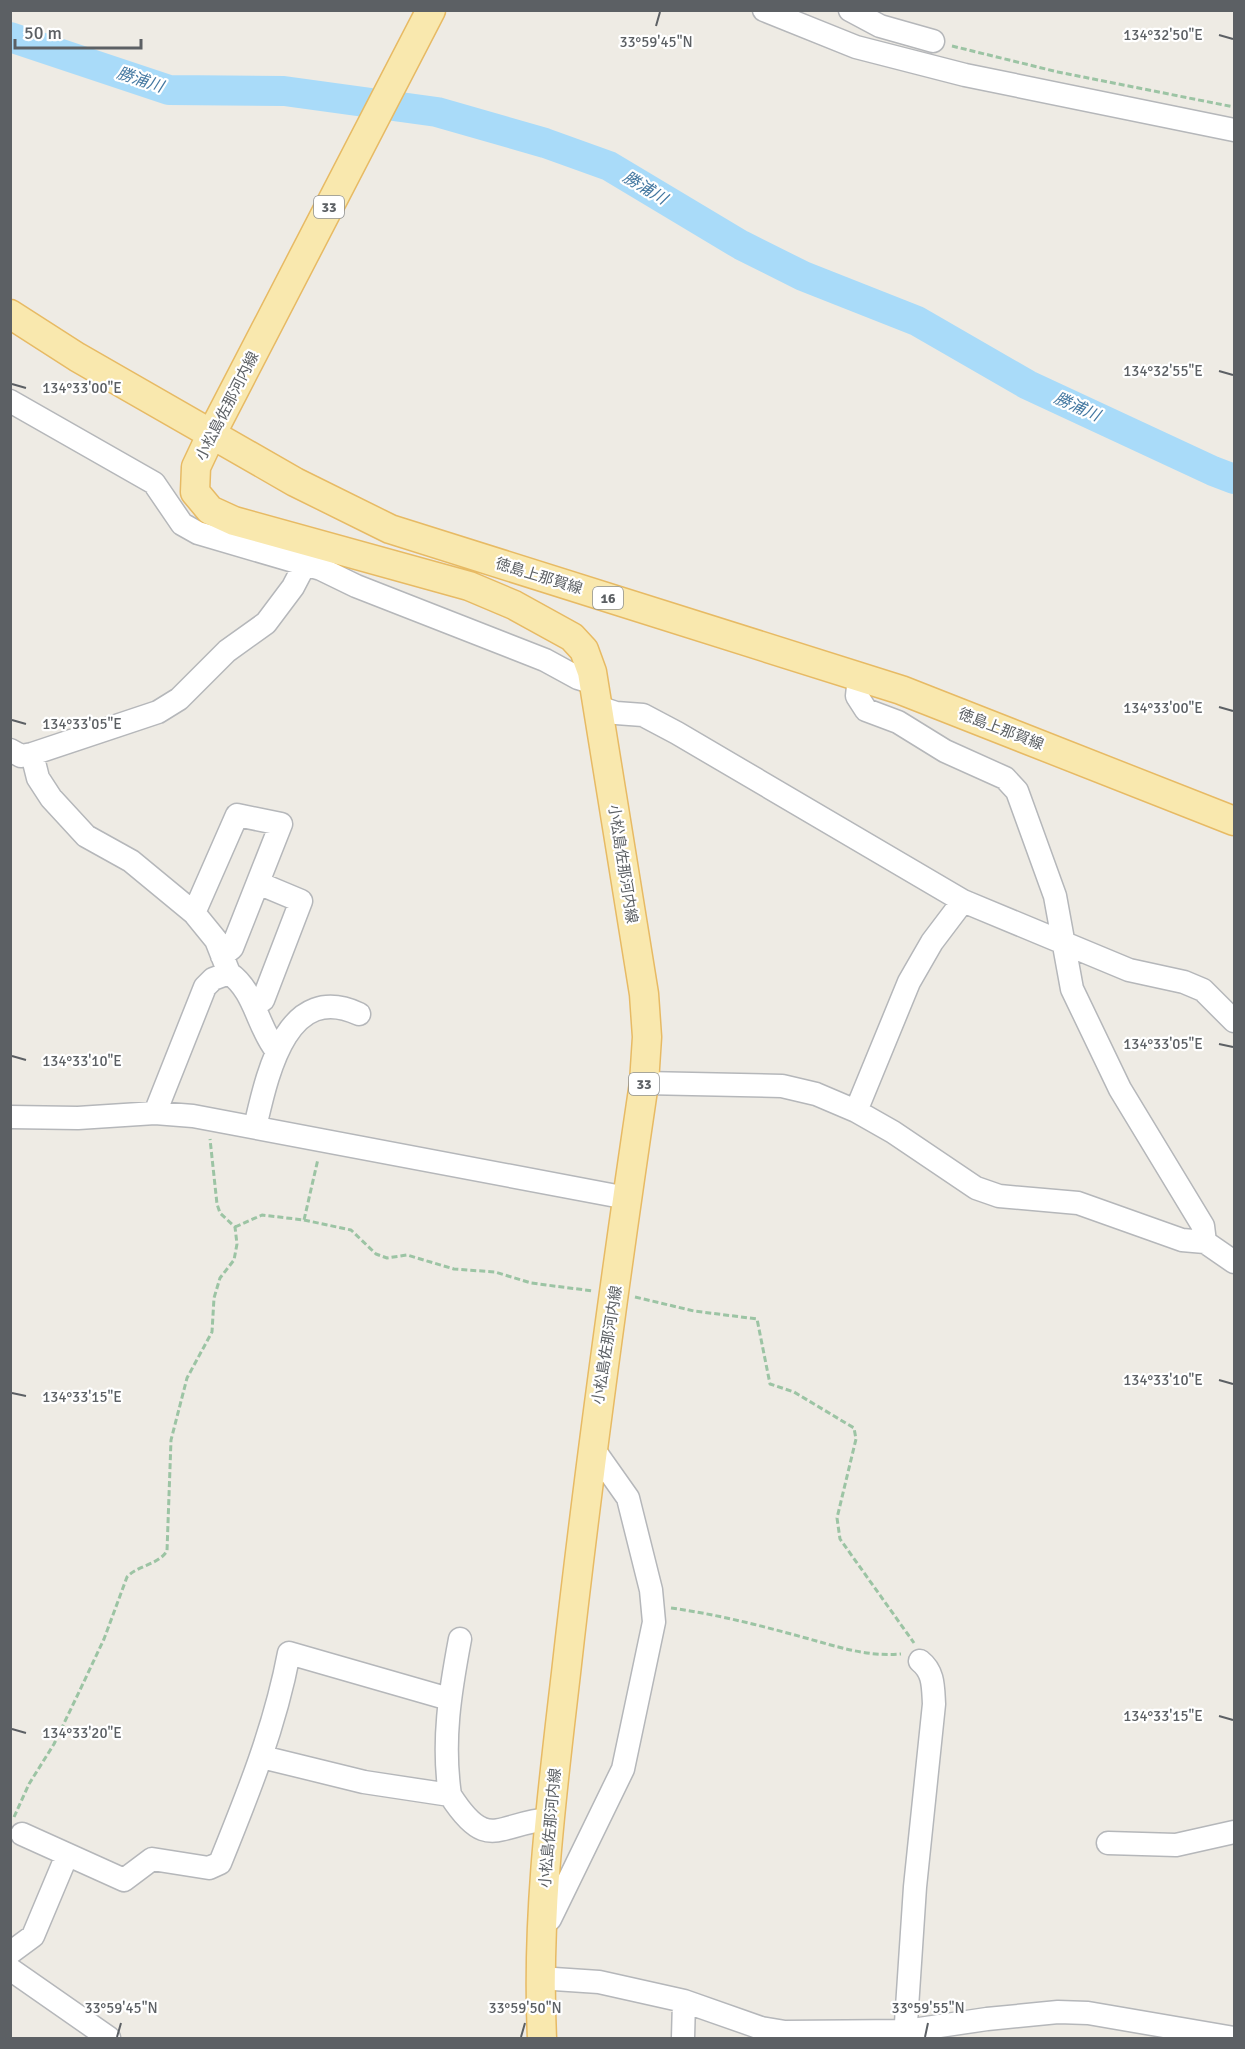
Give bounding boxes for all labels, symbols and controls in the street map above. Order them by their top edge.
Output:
scale bar [15,12,141,50]
text: 50 m [24,22,62,44]
text: 134°32'50"E [1123,26,1203,44]
text: 33°59'45"N [619,33,693,51]
water label: 勝浦川 [114,63,168,98]
water label: 勝浦川 [619,167,672,210]
road number: 33 [314,196,344,218]
street label: 小松島佐那河内線 [192,348,262,464]
text: 134°32'55"E [1123,362,1203,380]
text: 134°33'00"E [42,379,122,397]
water label: 勝浦川 [1051,388,1105,427]
street label: 徳島上那賀線 [493,554,585,598]
road number: 16 [593,587,623,609]
text: 134°33'00"E [1123,699,1203,717]
street label: 徳島上那賀線 [956,704,1046,754]
text: 134°33'05"E [42,715,122,733]
street label: 小松島佐那河内線 [605,803,641,925]
text: 134°33'05"E [1123,1035,1203,1053]
text: 134°33'10"E [42,1052,122,1070]
road number: 33 [629,1073,659,1095]
street label: 小松島佐那河内線 [589,1284,625,1406]
text: 134°33'10"E [1123,1371,1203,1389]
text: 134°33'15"E [42,1388,122,1406]
text: 134°33'15"E [1123,1707,1203,1725]
text: 134°33'20"E [42,1724,122,1742]
street label: 小松島佐那河内線 [536,1767,564,1889]
text: 33°59'45"N [84,1999,158,2017]
text: 33°59'50"N [488,1999,562,2017]
text: 33°59'55"N [891,1999,965,2017]

